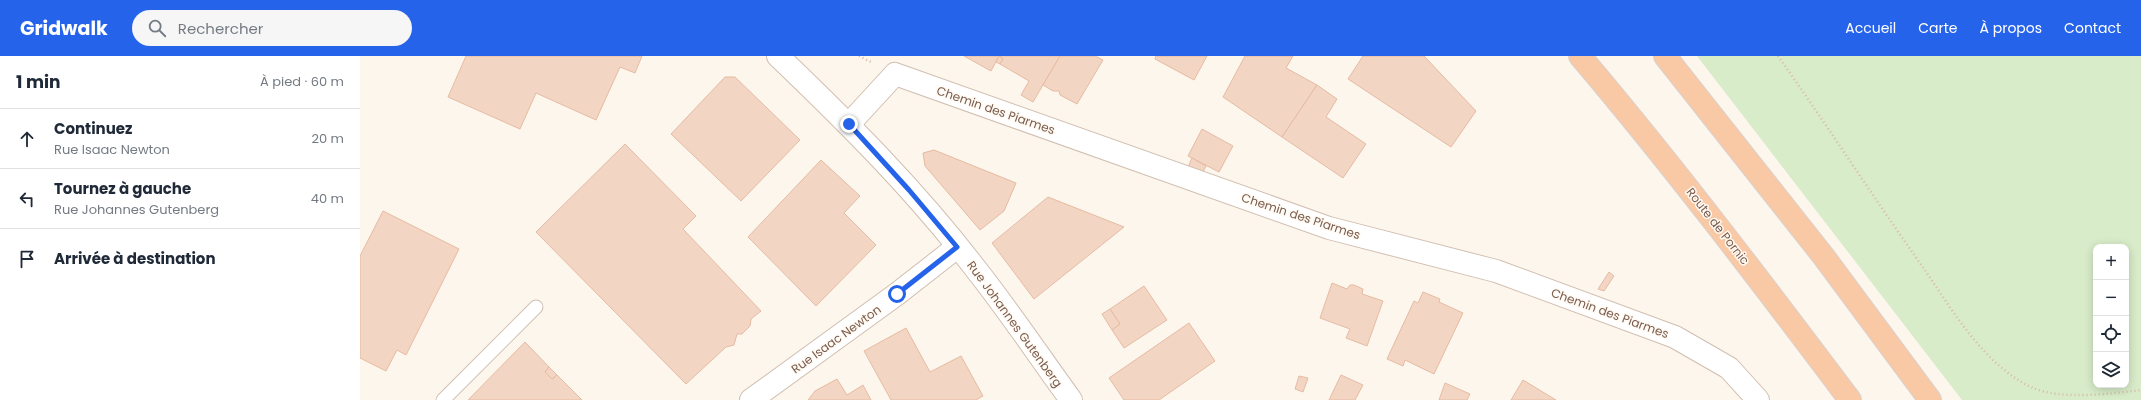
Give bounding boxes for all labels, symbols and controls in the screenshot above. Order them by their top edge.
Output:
search box [132,10,412,46]
text: Gridwalk [20,15,108,42]
icon: search [146,17,168,39]
text: Rechercher [178,18,263,39]
text: Accueil [1845,18,1896,38]
text: Carte [1918,18,1958,38]
text: À propos [1980,18,2042,38]
text: Contact [2064,18,2121,38]
text: 1 min [16,70,60,94]
text: À pied · 60 m [260,72,344,91]
street label: Chemin des Piarmes [935,82,1057,138]
route end [840,115,858,133]
text: Continuez [54,118,133,139]
icon: ahead [16,128,38,150]
text: 20 m [311,129,344,148]
text: Rue Isaac Newton [54,140,170,159]
text: Tournez à gauche [54,178,191,199]
street label: Route de Pornic [1683,184,1753,268]
icon: left [16,188,38,210]
text: 40 m [311,189,344,208]
street label: Chemin des Piarmes [1239,189,1363,243]
text: Rue Johannes Gutenberg [54,200,219,219]
map controls [2093,244,2129,388]
button: + [2093,244,2129,280]
icon: arrive [16,248,38,270]
text: Arrivée à destination [54,248,216,269]
street label: Rue Johannes Gutenberg [963,257,1067,391]
button: − [2093,280,2129,316]
street label: Chemin des Piarmes [1549,284,1671,342]
route start [888,285,906,303]
street label: Rue Isaac Newton [788,301,884,377]
button: locate [2093,316,2129,352]
button: layers [2093,352,2129,388]

